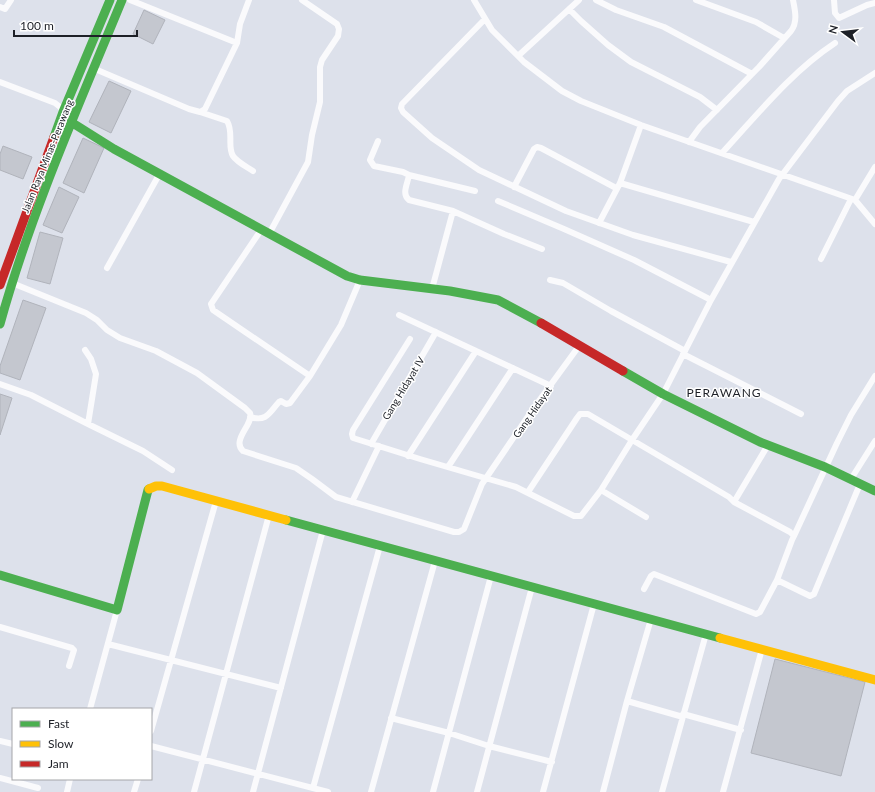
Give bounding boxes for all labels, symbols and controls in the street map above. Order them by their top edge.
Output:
scale bar [14,12,137,38]
north arrow [823,12,863,52]
text: 100 m [20,18,54,33]
text: N [825,24,840,35]
street label: Jalan Raya Minas-Perawang [19,97,75,215]
street label: Gang Hidayat IV [379,354,427,422]
street label: Gang Hidayat [510,384,554,440]
district label: PERAWANG [686,385,762,400]
legend [12,708,152,780]
text: Fast [48,716,70,731]
text: Slow [48,736,74,751]
text: Jam [48,756,69,771]

